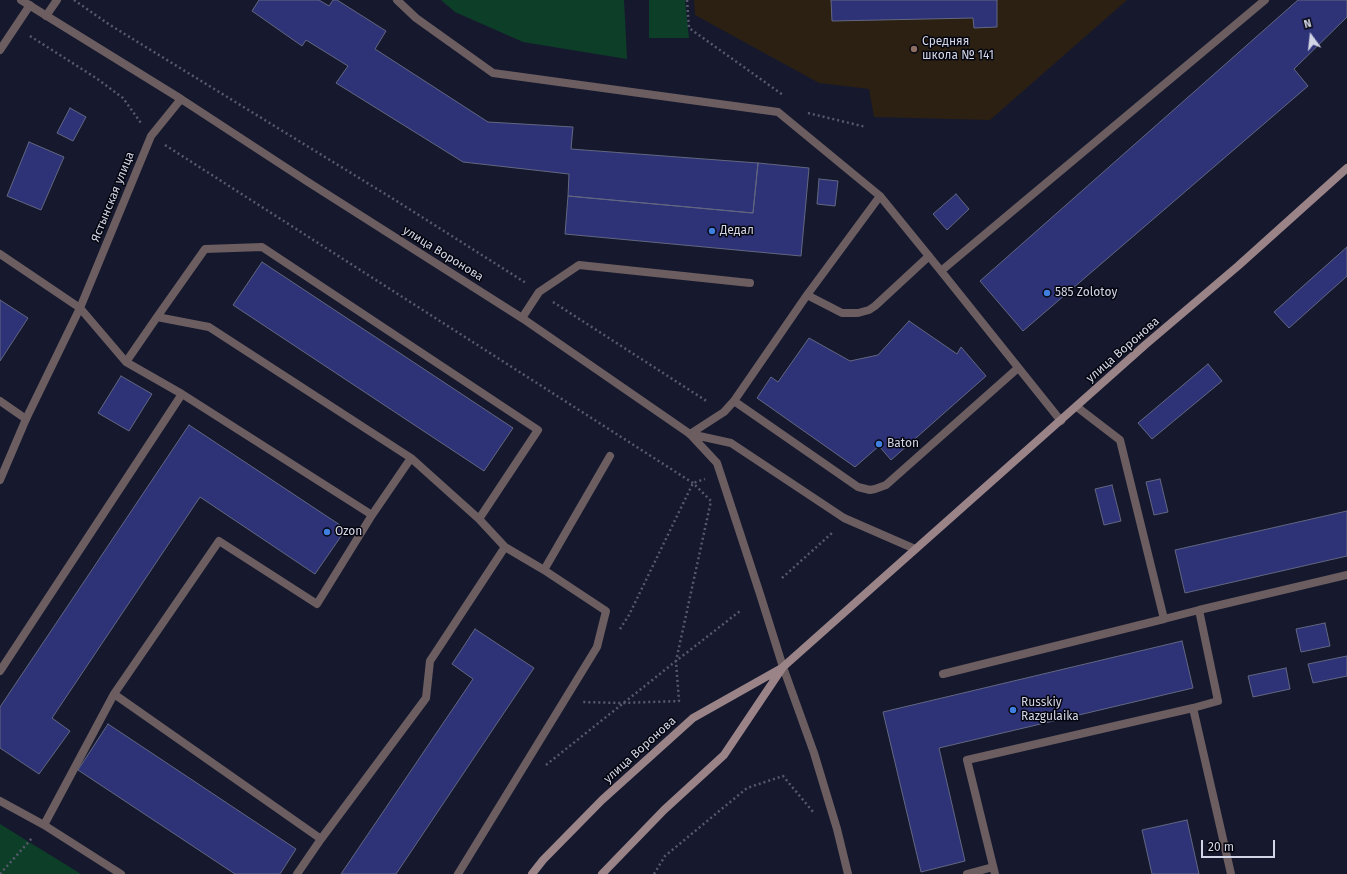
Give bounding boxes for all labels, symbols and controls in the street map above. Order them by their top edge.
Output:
north arrow [1291,16,1331,56]
text: N [1303,17,1313,31]
place label: Средняя школа № 141 [922,35,994,63]
marker: Средняя школа № 141 [909,44,919,54]
street label: Ястынская улица [88,150,138,244]
street label: улица Воронова [400,223,486,285]
place label: Дедал [720,224,754,238]
marker: Дедал [707,226,717,236]
place label: 585 Zolotoy [1055,286,1117,300]
marker: 585 Zolotoy [1042,288,1052,298]
street label: улица Воронова [1083,314,1163,386]
place label: Baton [887,437,919,451]
marker: Baton [874,439,884,449]
place label: Ozon [335,525,362,539]
marker: Ozon [322,527,332,537]
place label: Russkiy Razgulaika [1021,696,1079,724]
marker: Russkiy Razgulaika [1008,705,1018,715]
street label: улица Воронова [601,714,679,786]
scale bar [1203,832,1277,858]
text: 20 m [1208,840,1234,854]

